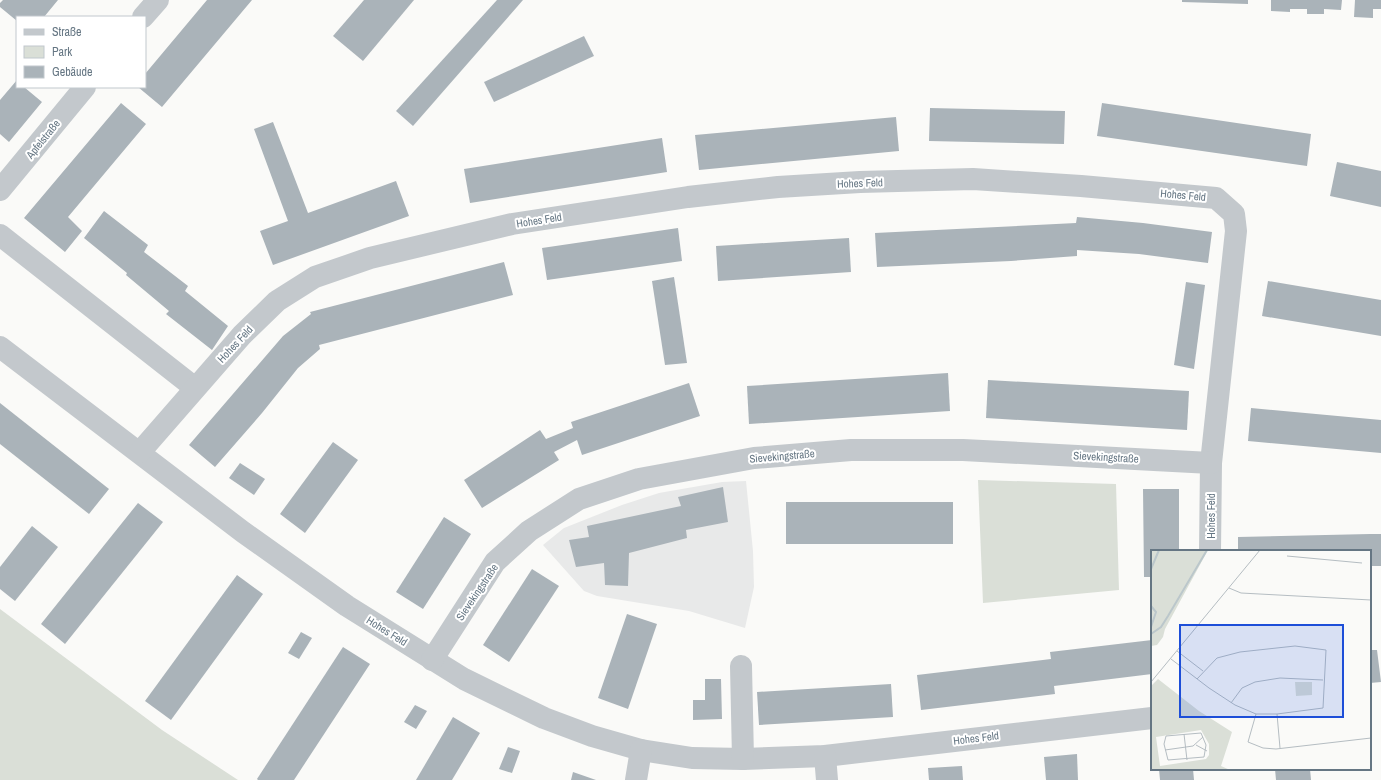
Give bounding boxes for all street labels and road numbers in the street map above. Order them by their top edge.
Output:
street label: Apfelstraße [22,117,63,162]
street label: Hohes Feld [837,175,883,191]
street label: Hohes Feld [1160,186,1206,204]
street label: Hohes Feld [515,210,563,230]
street label: Hohes Feld [214,323,256,365]
street label: Sievekingstraße [749,446,815,466]
street label: Sievekingstraße [1073,448,1139,466]
street label: Hohes Feld [1204,493,1218,539]
street label: Sievekingstraße [453,561,501,623]
street label: Hohes Feld [364,613,410,649]
street label: Hohes Feld [952,728,1000,748]

